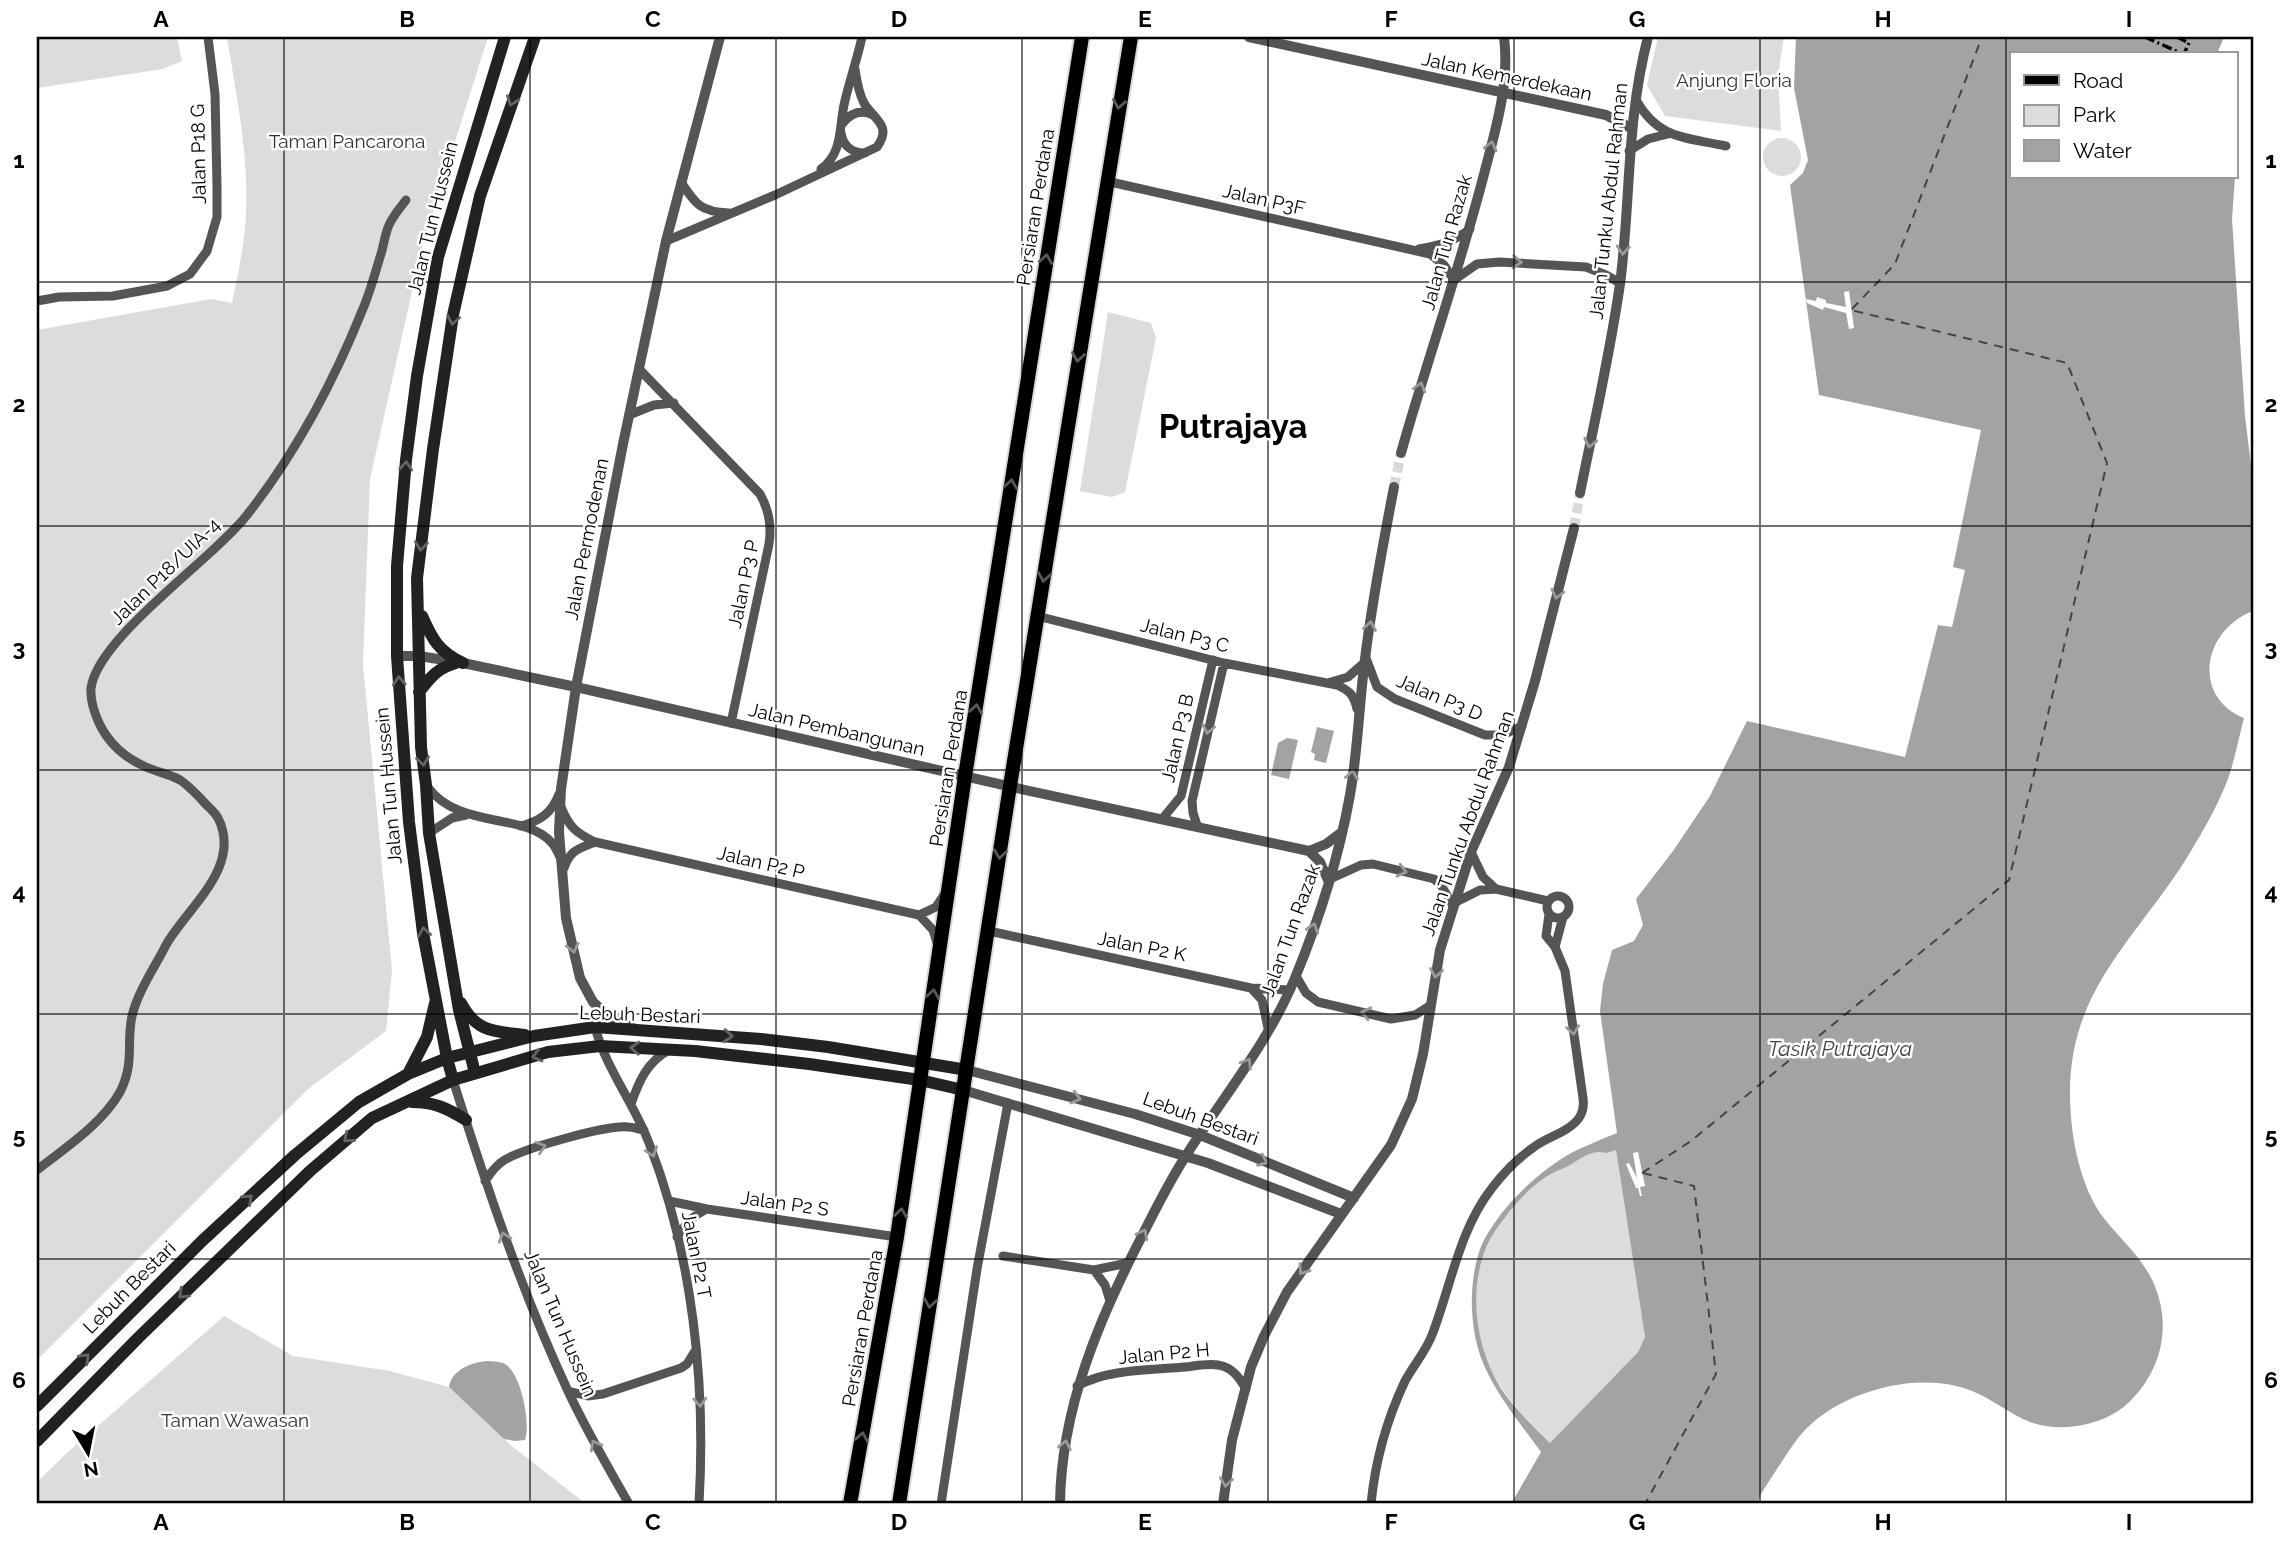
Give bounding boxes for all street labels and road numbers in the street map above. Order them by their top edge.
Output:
street label: Jalan Kemerdekaan [1420,47,1594,105]
street label: Jalan Tunku Abdul Rahman [1585,82,1631,320]
street label: Jalan P18 G [186,104,210,204]
street label: Persiaran Perdana [1012,127,1058,287]
street label: Jalan Tun Hussein [402,139,462,297]
street label: Jalan Tun Razak [1416,172,1476,312]
street label: Jalan P3F [1221,179,1307,219]
street label: Jalan Permodenan [560,456,612,622]
street label: Jalan P18/UIA-4 [106,513,224,629]
street label: Jalan P3 P [723,538,763,630]
street label: Jalan P3 C [1138,613,1232,657]
street label: Jalan P3 D [1394,669,1486,725]
street label: Persiaran Perdana [925,688,971,848]
street label: Jalan P3 B [1156,692,1198,784]
street label: Jalan Pembangunan [747,698,927,760]
street label: Jalan Tun Hussein [370,707,406,865]
street label: Jalan Tunku Abdul Rahman [1416,707,1518,939]
street label: Jalan P2 P [715,841,807,883]
street label: Jalan Tun Razak [1256,861,1324,999]
street label: Jalan P2 K [1096,927,1189,965]
street label: Lebuh Bestari [579,1001,701,1027]
street label: Lebuh Bestari [1140,1087,1262,1149]
street label: Jalan P2 S [739,1186,831,1220]
street label: Jalan P2 T [678,1210,716,1301]
street label: Lebuh Bestari [78,1236,180,1338]
street label: Jalan Tun Hussein [520,1246,602,1400]
street label: Persiaran Perdana [837,1248,887,1408]
street label: Jalan P2 H [1118,1338,1210,1368]

